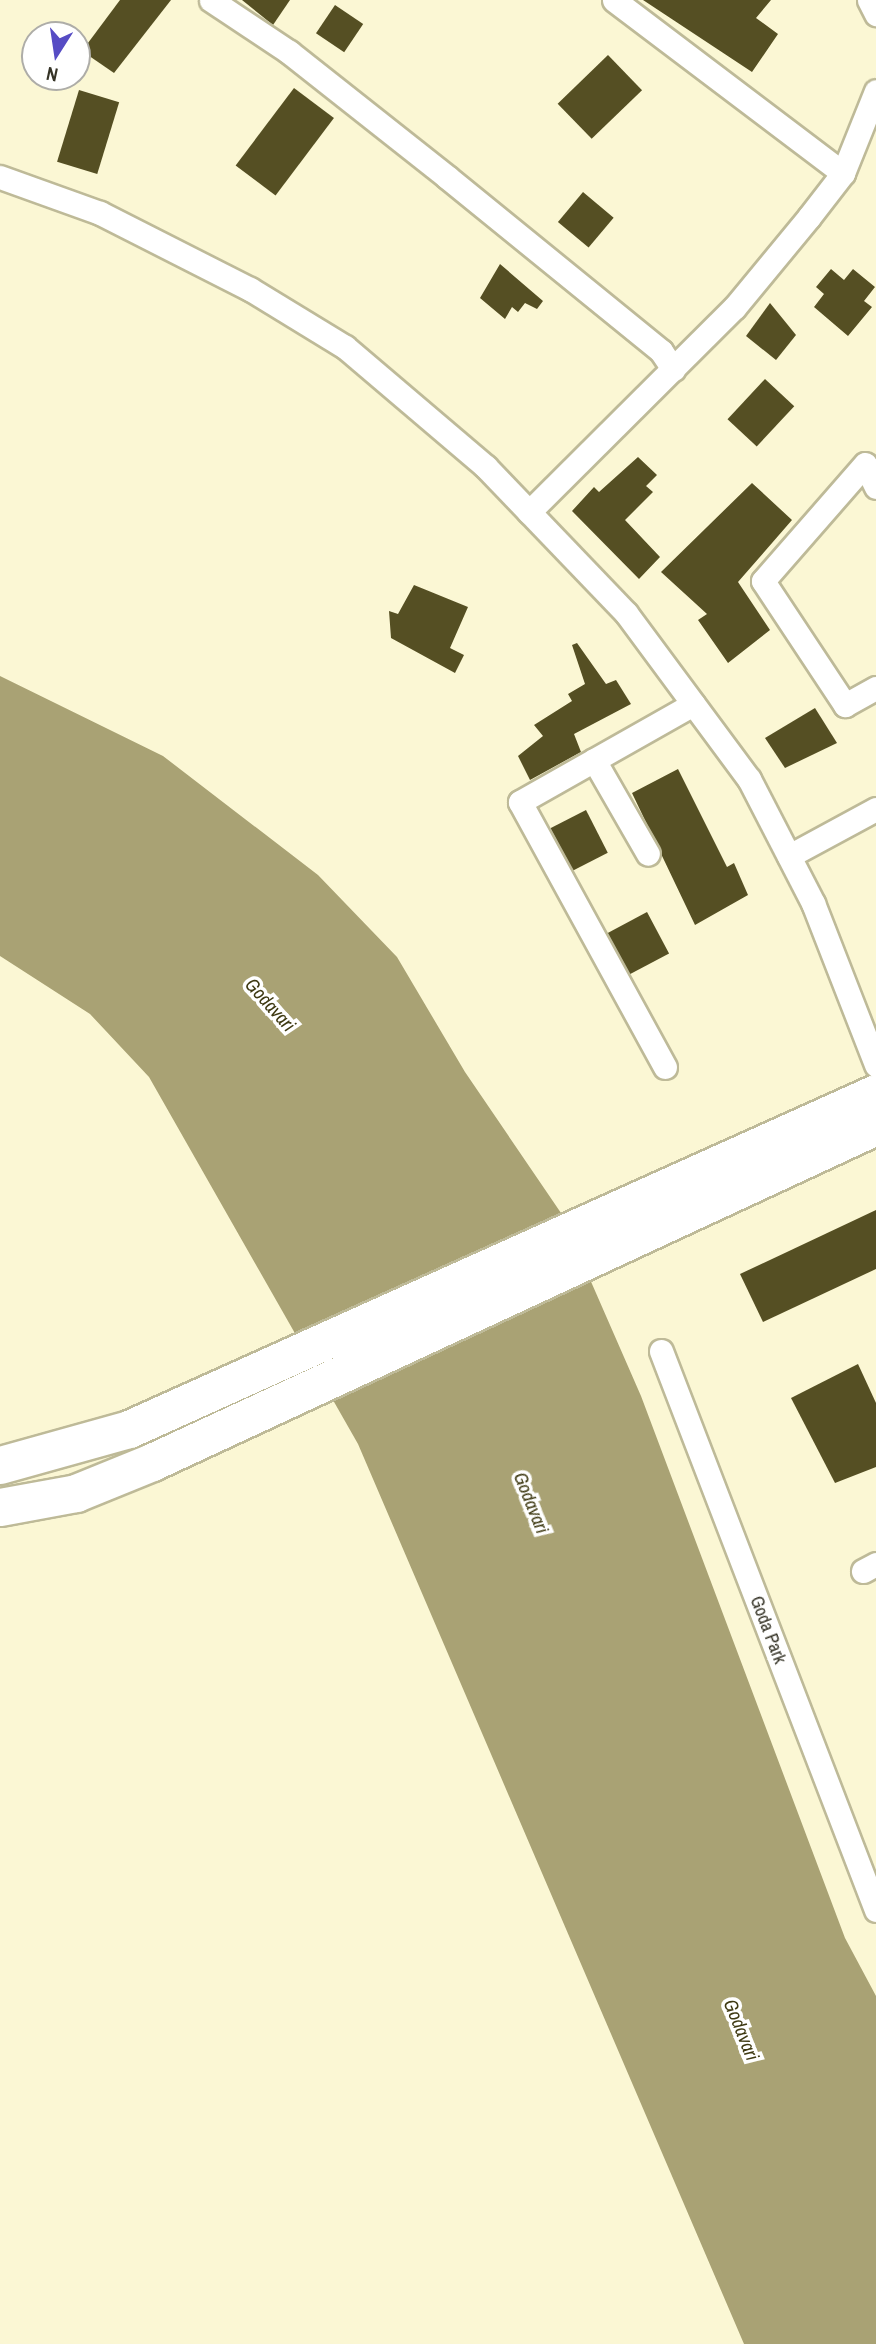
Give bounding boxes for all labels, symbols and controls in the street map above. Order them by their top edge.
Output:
north arrow [21,21,91,91]
text: N [44,61,60,88]
water label: Godavari [240,974,300,1036]
water label: Godavari [508,1469,554,1537]
street label: Goda Park [745,1593,791,1667]
water label: Godavari [718,1996,764,2064]

